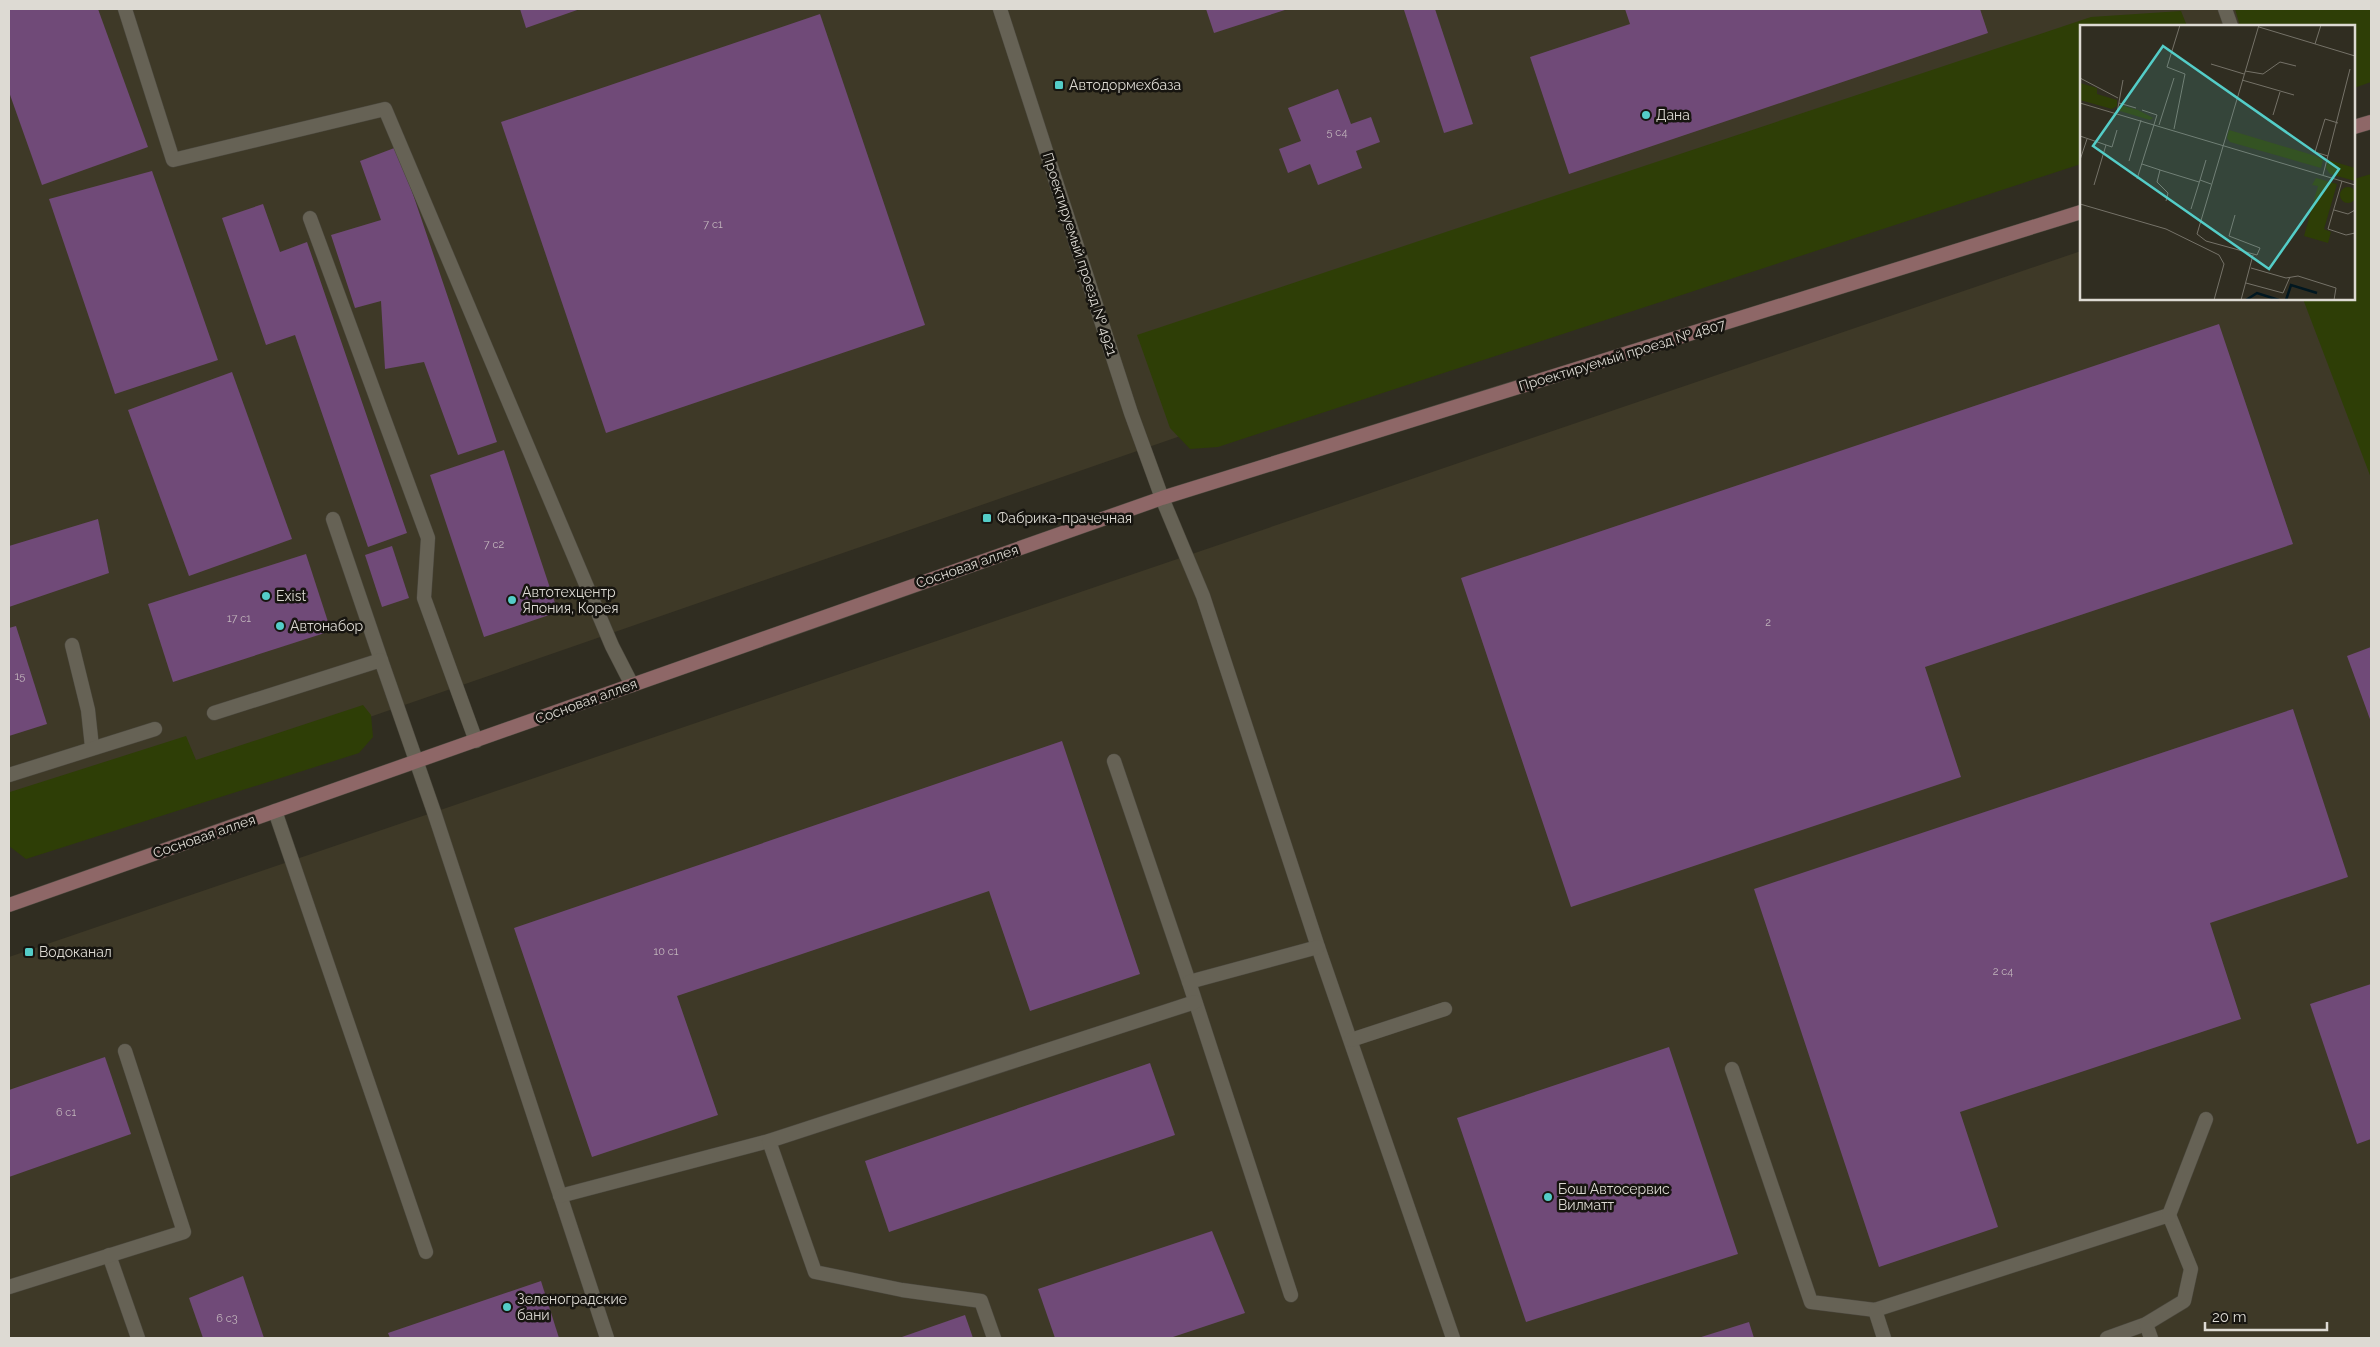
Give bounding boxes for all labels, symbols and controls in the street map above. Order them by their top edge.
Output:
inset map [2080,25,2355,300]
place label: Автодормехбаза [1069,77,1181,93]
marker: Автодормехбаза [1053,79,1065,91]
place label: Дана [1656,107,1690,123]
marker: Дана [1640,109,1652,121]
house number: 5 с4 [1327,126,1347,139]
street label: Проектируемый проезд № 4921 [1040,150,1120,358]
house number: 7 с1 [703,218,723,231]
street label: Проектируемый проезд № 4807 [1517,316,1728,394]
place label: Фабрика-прачечная [997,510,1132,526]
marker: Фабрика-прачечная [981,512,993,524]
house number: 7 с2 [484,538,504,551]
street label: Сосновая аллея [914,541,1020,591]
place label: Автотехцентр Япония, Корея [522,584,619,616]
place label: Exist [276,588,306,604]
marker: Exist [260,590,272,602]
marker: Автотехцентр Япония, Корея [506,594,518,606]
house number: 17 с1 [227,612,251,625]
house number: 2 [1765,616,1771,629]
place label: Автонабор [290,618,364,634]
marker: Автонабор [274,620,286,632]
house number: 15 [15,670,25,683]
street label: Сосновая аллея [533,675,639,727]
street label: Сосновая аллея [151,811,257,861]
place label: Водоканал [39,944,112,960]
house number: 10 с1 [654,945,679,958]
marker: Водоканал [23,946,35,958]
house number: 2 с4 [1993,965,2013,978]
house number: 6 с1 [56,1106,76,1119]
place label: Бош Автосервис Вилматт [1558,1181,1670,1213]
marker: Бош Автосервис Вилматт [1542,1191,1554,1203]
place label: Зеленоградские бани [517,1291,627,1323]
scale bar [2205,1300,2328,1332]
marker: Зеленоградские бани [501,1301,513,1313]
text: 20 m [2212,1308,2247,1326]
house number: 6 с3 [216,1312,238,1325]

